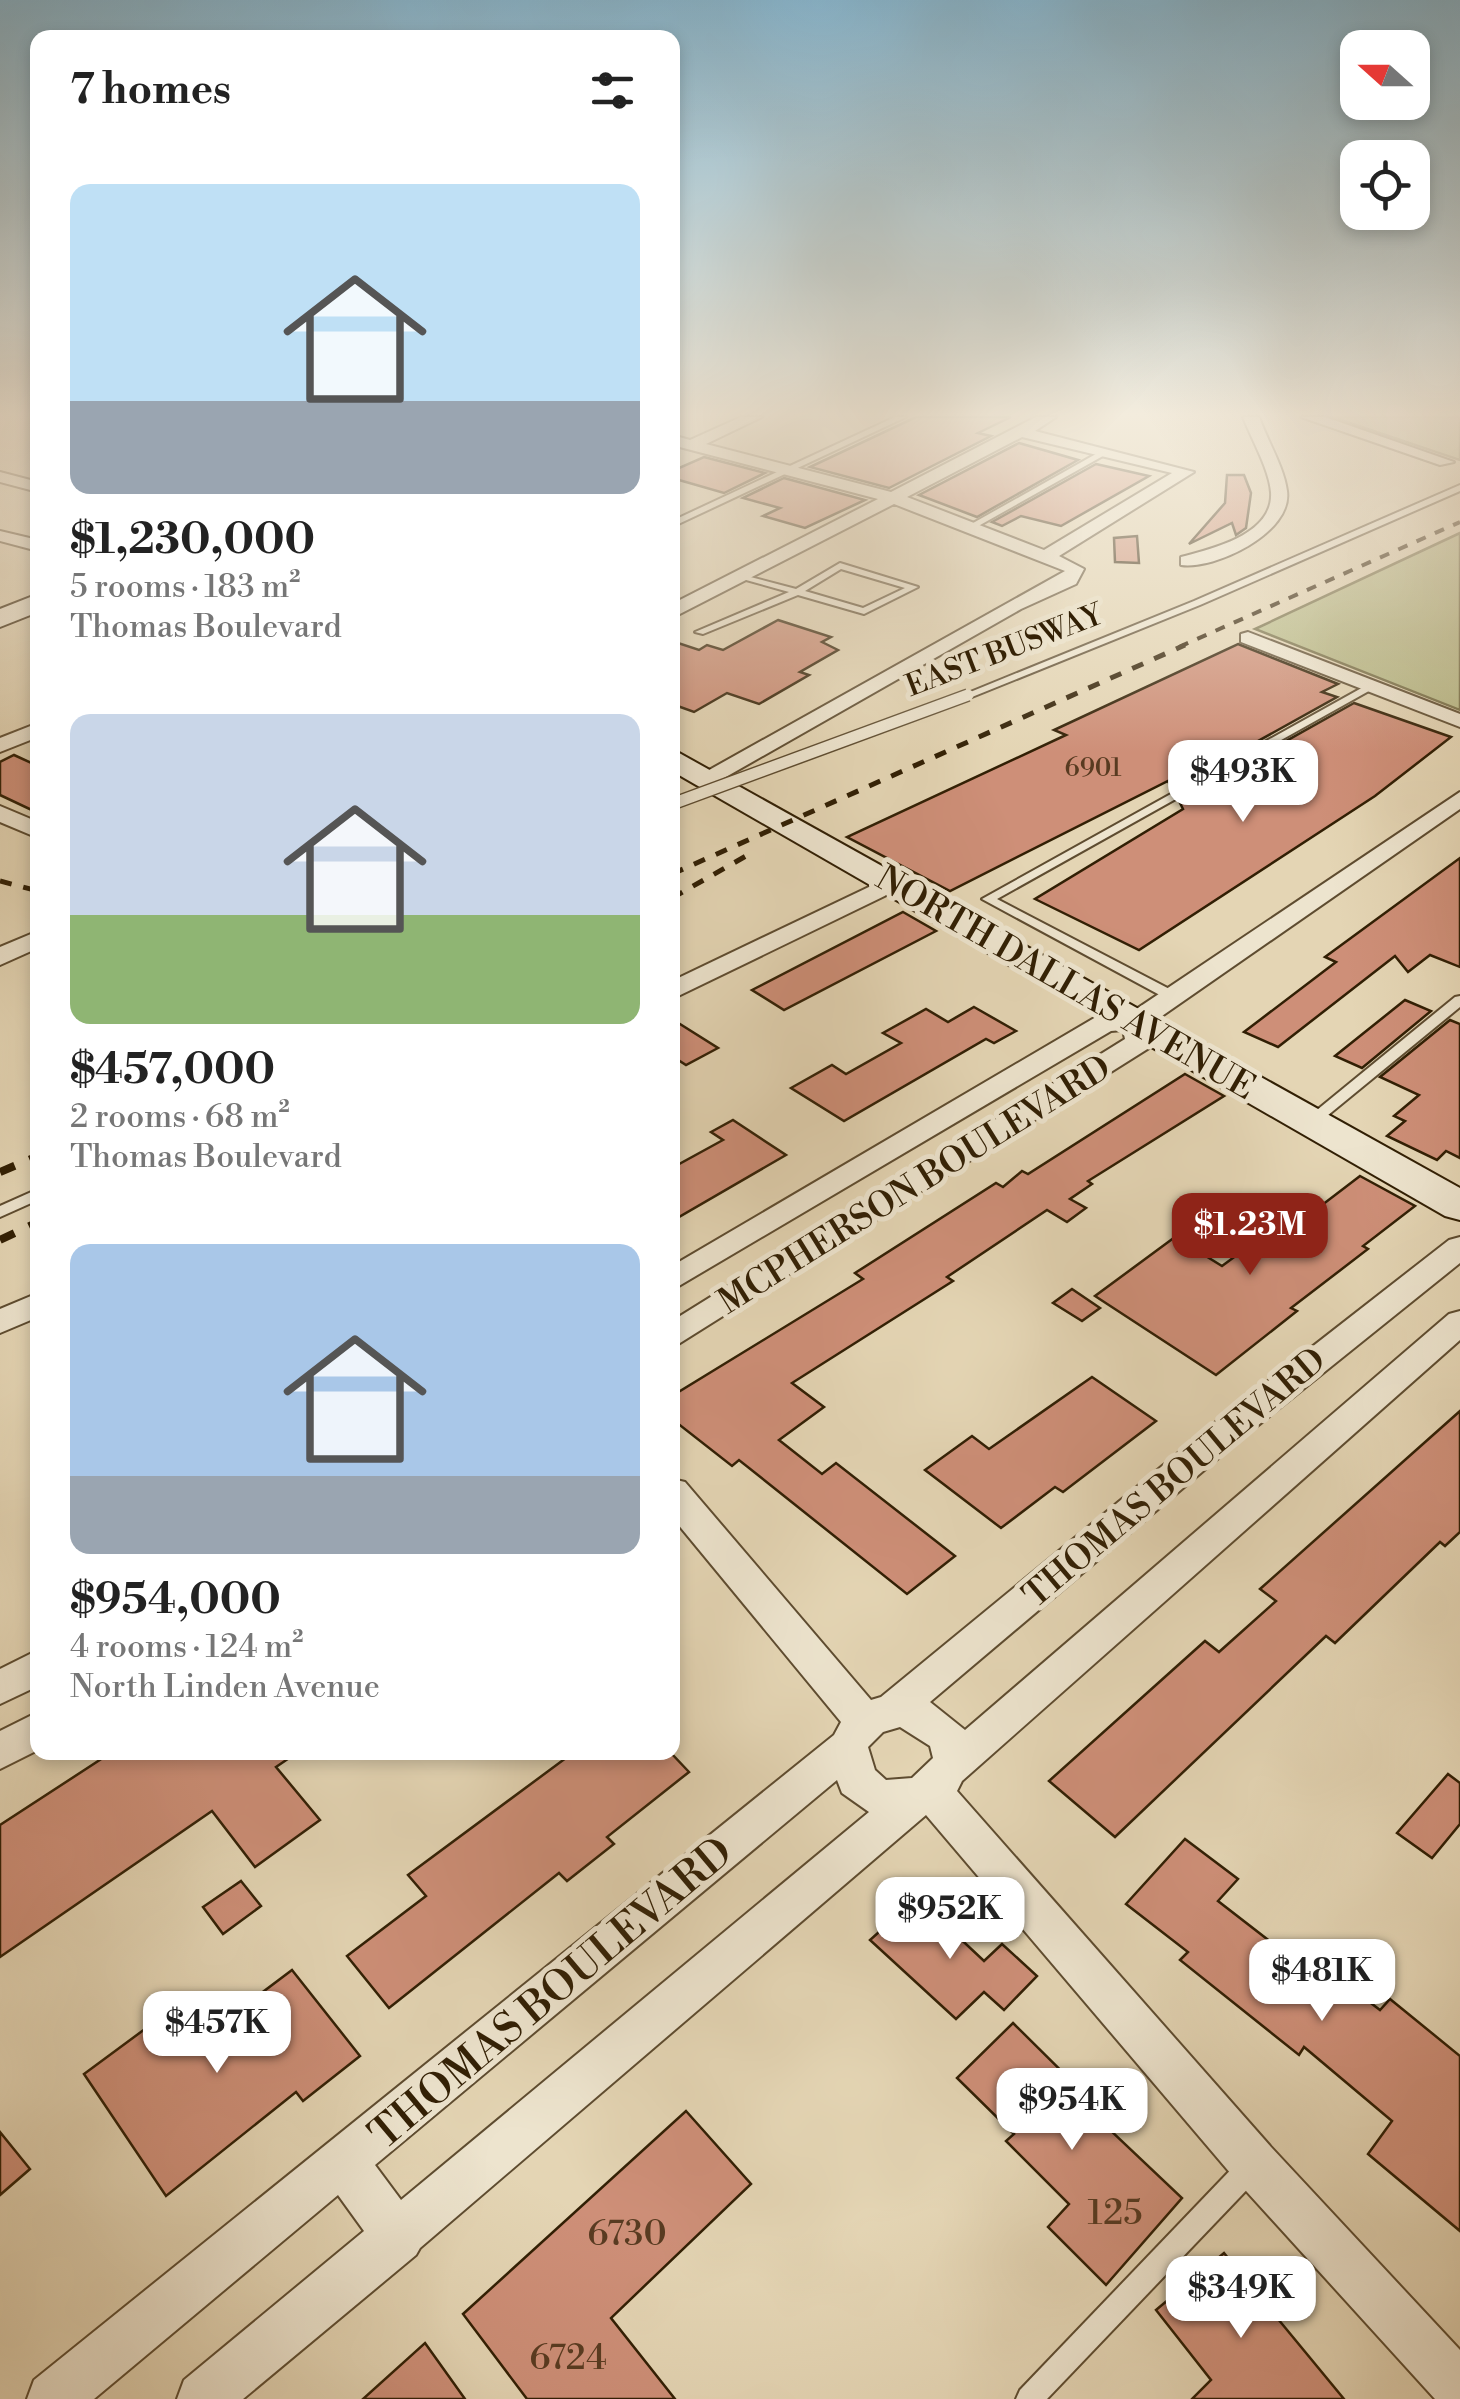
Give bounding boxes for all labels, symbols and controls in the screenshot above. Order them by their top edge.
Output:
north arrow [1340,30,1430,120]
map controls [1340,30,1430,230]
icon: filters [585,63,640,118]
text: 7 homes [70,64,231,117]
button: locate [1340,140,1430,230]
icon: home [265,249,445,429]
text: $1,230,000 [70,514,315,567]
text: 5 rooms · 183 m² [70,567,300,607]
street label: EAST BUSWAY [901,595,1109,706]
text: Thomas Boulevard [70,607,342,647]
pin: $493K [1173,740,1313,825]
text: $493K [1190,752,1296,792]
house number: 6901 [1065,753,1122,784]
icon: home [265,779,445,959]
street label: NORTH DALLAS AVENUE [868,857,1262,1110]
text: $457,000 [70,1044,275,1097]
street label: MCPHERSON BOULEVARD [710,1046,1119,1324]
text: 2 rooms · 68 m² [70,1097,290,1137]
text: Thomas Boulevard [70,1137,342,1177]
pin: $1.23M [1169,1193,1331,1278]
text: $1.23M [1194,1205,1306,1245]
icon: home [265,1309,445,1489]
street label: THOMAS BOULEVARD [1015,1339,1335,1617]
text: $954,000 [70,1574,281,1627]
text: 4 rooms · 124 m² [70,1627,303,1667]
text: North Linden Avenue [70,1667,380,1707]
street label: THOMAS BOULEVARD [359,1826,744,2161]
pin: $952K [880,1877,1020,1962]
text: $952K [898,1889,1002,1929]
pin: $481K [1252,1939,1392,2024]
text: $481K [1271,1951,1373,1991]
pin: $457K [147,1991,287,2076]
text: $457K [165,2003,269,2043]
pin: $954K [1002,2068,1142,2153]
text: $954K [1019,2080,1125,2120]
house number: 125 [1087,2192,1143,2235]
house number: 6730 [587,2213,667,2256]
pin: $349K [1171,2256,1311,2341]
text: $349K [1188,2268,1294,2308]
house number: 6724 [529,2337,607,2380]

